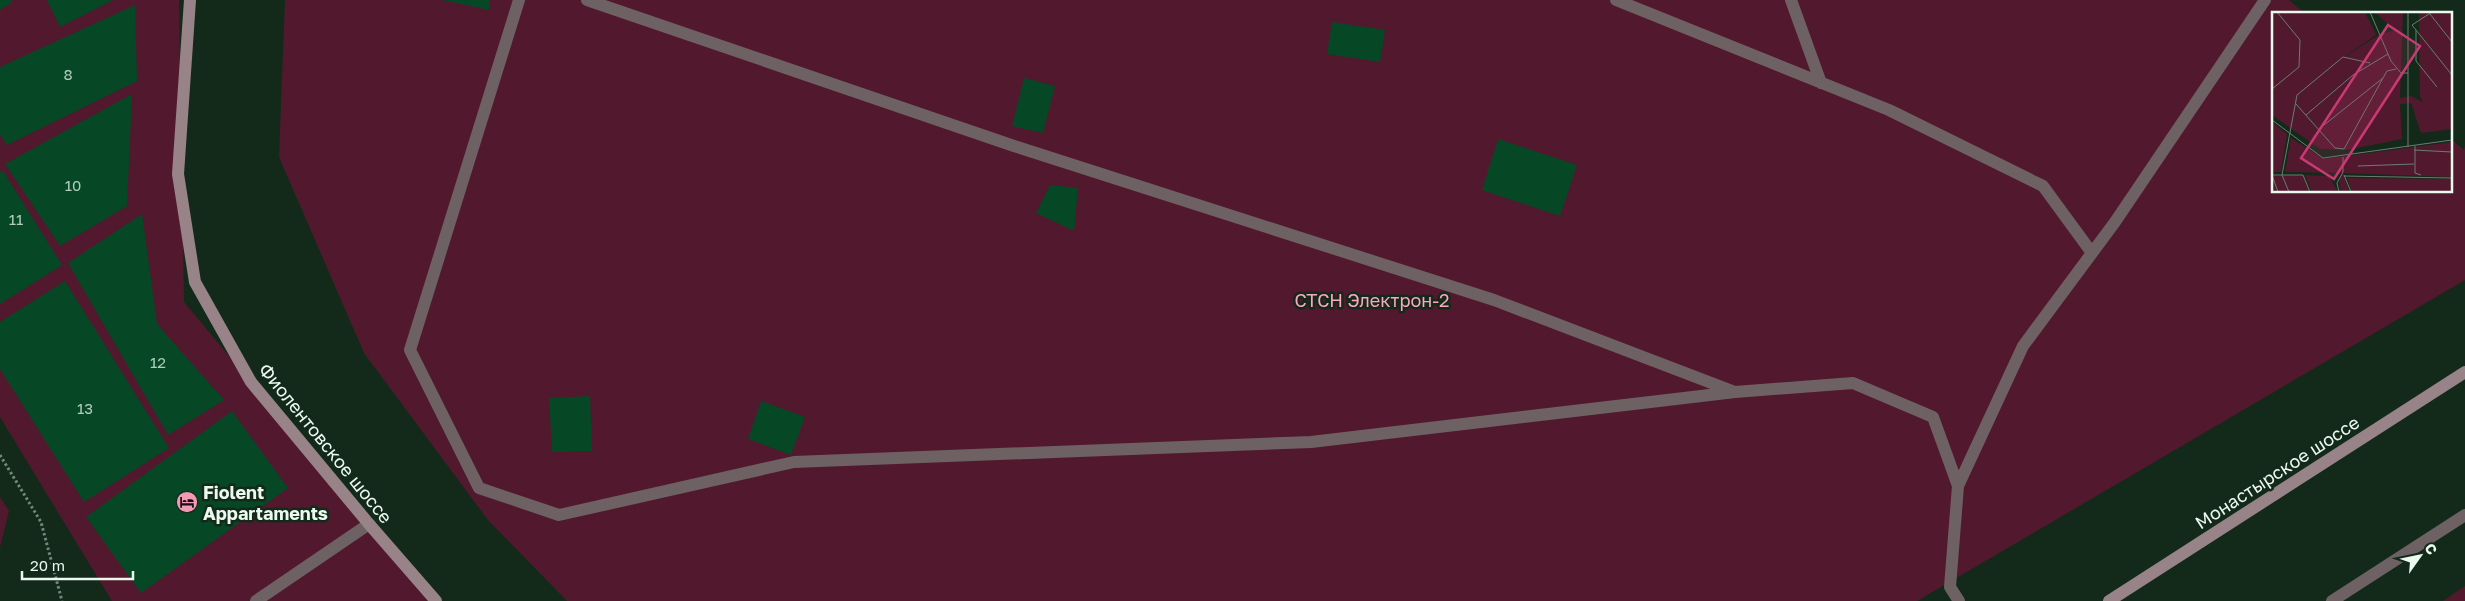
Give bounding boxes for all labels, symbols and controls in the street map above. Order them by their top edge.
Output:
inset map [2272,12,2452,192]
house number: 8 [63,65,73,83]
house number: 10 [65,176,81,194]
house number: 11 [9,210,23,228]
park label: СТСН Электрон-2 [1294,289,1450,311]
house number: 12 [150,353,166,371]
street label: Фиолентовское шоссе [255,359,397,527]
house number: 13 [77,399,93,417]
street label: Монастырское шоссе [2191,411,2363,533]
place label: Fiolent Appartaments [203,481,328,524]
hotel icon: Fiolent Appartaments [175,490,199,514]
north arrow [2395,531,2445,581]
text: С [2421,540,2441,557]
scale bar [22,548,134,580]
text: 20 m [30,556,65,574]

